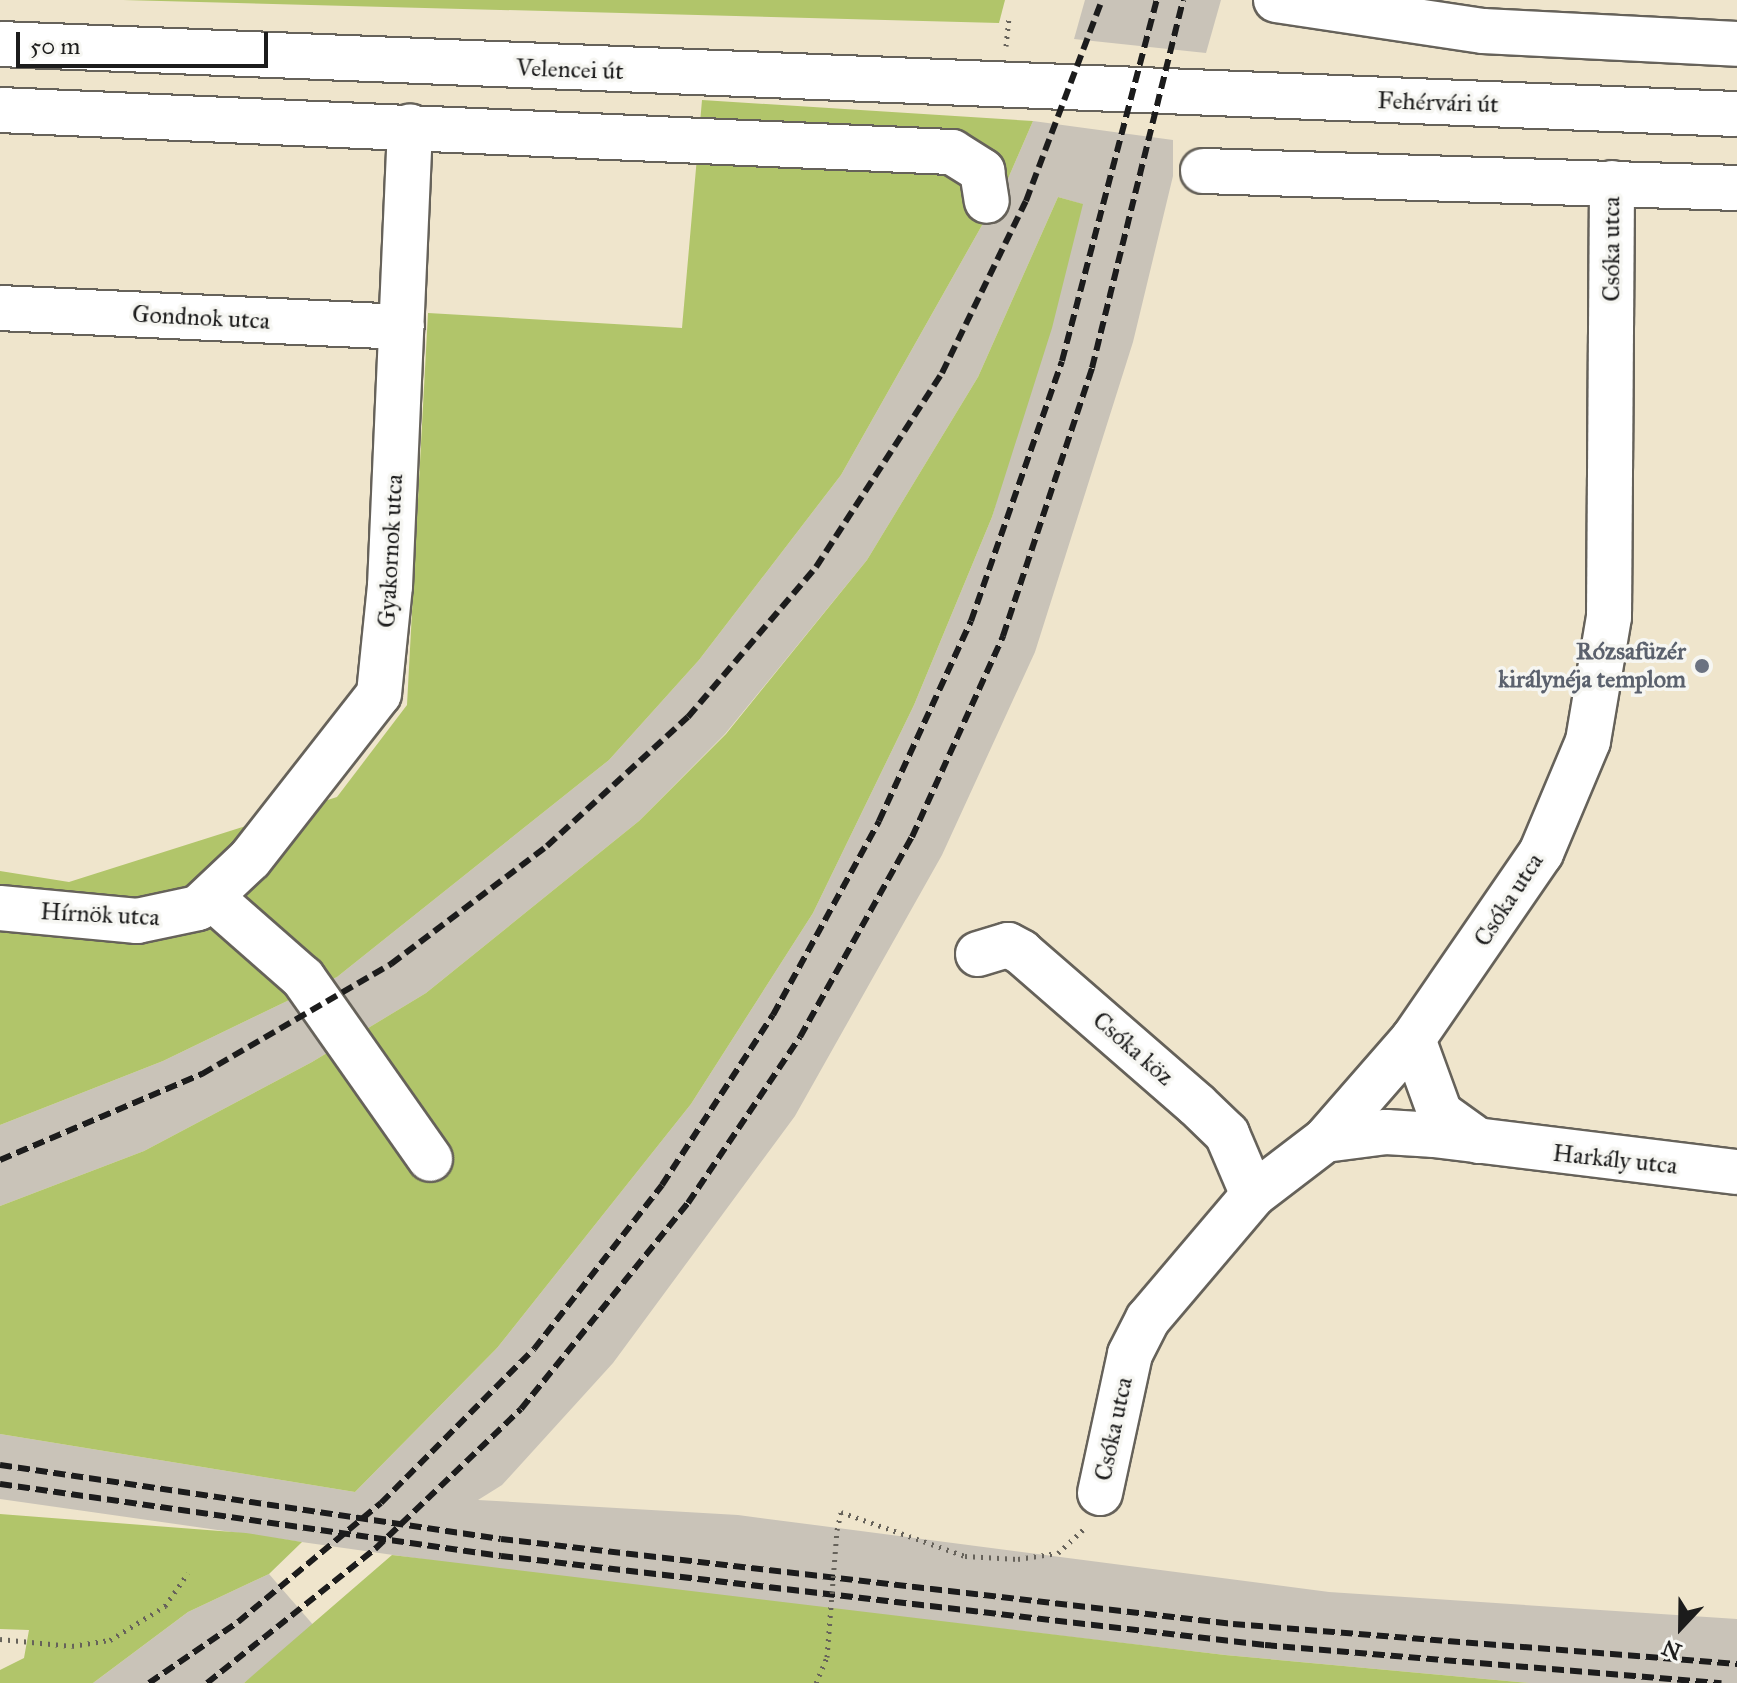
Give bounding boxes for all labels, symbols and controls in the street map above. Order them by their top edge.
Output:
scale bar [20,16,272,66]
text: 50 m [30,31,80,61]
street label: Velencei út [516,54,624,86]
street label: Fehérvári út [1377,86,1499,120]
street label: Csóka utca [1598,196,1626,302]
street label: Gondnok utca [131,300,271,336]
street label: Gyakornok utca [373,473,409,629]
place label: Rózsafüzér királynéja templom [1498,638,1686,694]
marker: Rózsafüzér királynéja templom [1693,657,1711,675]
street label: Csóka utca [1468,848,1550,952]
street label: Hírnök utca [40,897,160,933]
street label: Csóka köz [1087,1006,1179,1092]
street label: Harkály utca [1551,1139,1679,1181]
street label: Csóka utca [1089,1375,1139,1483]
north arrow [1641,1587,1721,1667]
text: N [1658,1634,1686,1666]

